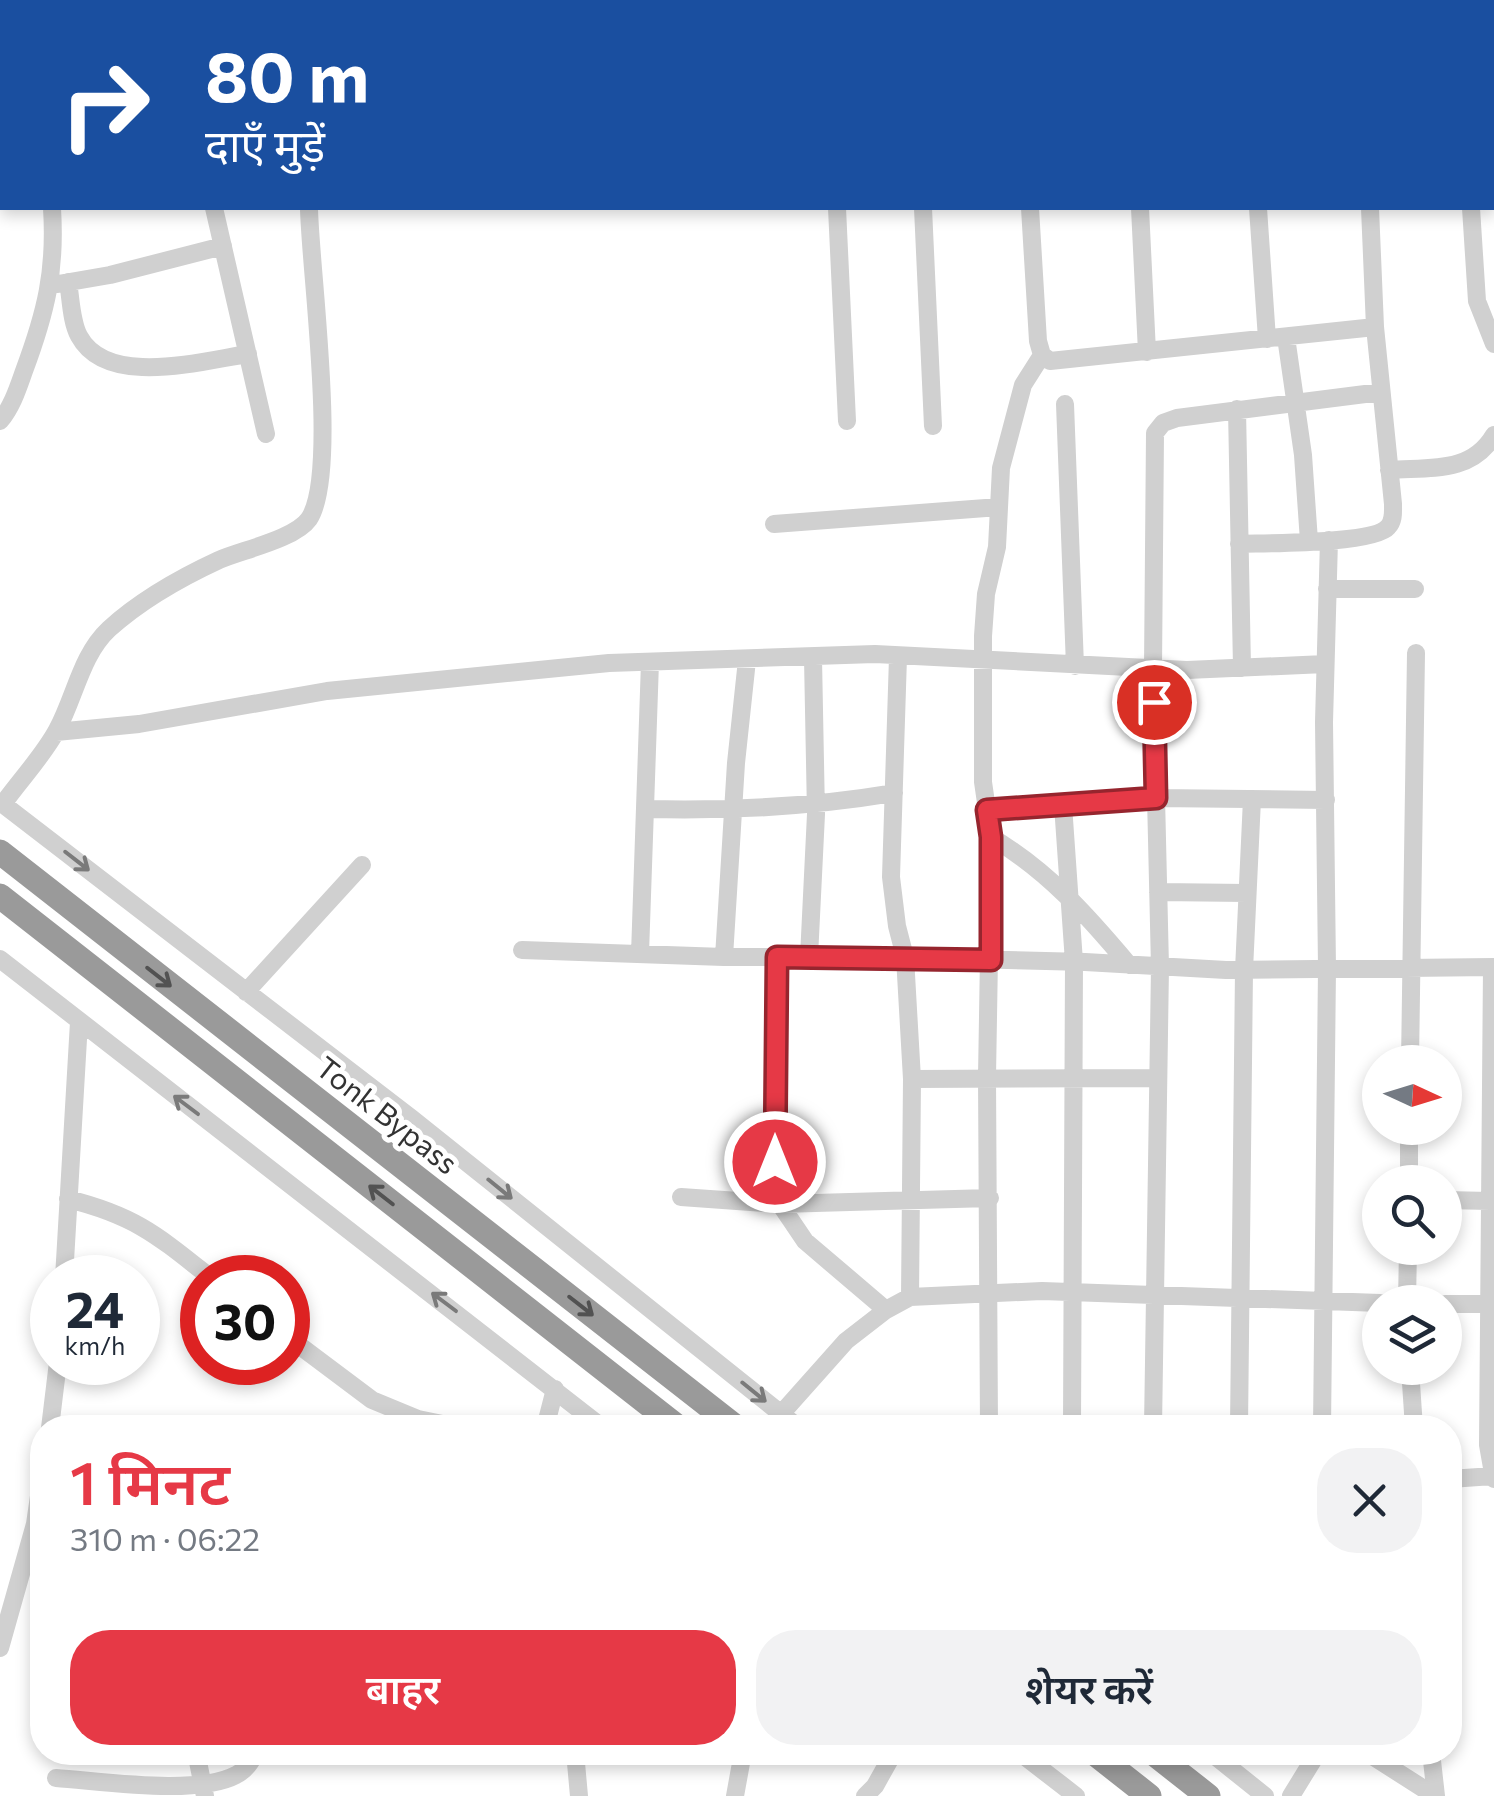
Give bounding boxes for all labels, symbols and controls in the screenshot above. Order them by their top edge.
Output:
text: 80 m [205,31,369,116]
icon: right [40,40,170,170]
text: दाएँ मुड़ें [205,116,325,171]
pin [1112,660,1197,745]
icon: arrive [1127,675,1182,730]
one-way arrow [63,850,90,871]
one-way arrow [146,966,172,988]
north arrow [1362,1045,1462,1145]
map controls [1362,1045,1462,1385]
street label: Tonk Bypass [310,1047,466,1181]
one-way arrow [173,1094,200,1115]
position arrow [723,1110,827,1214]
button: search [1362,1165,1462,1265]
one-way arrow [486,1178,512,1200]
one-way arrow [368,1185,395,1206]
speed limit sign: 30 [180,1255,310,1385]
text: 24 [66,1277,124,1338]
button: layers [1362,1285,1462,1385]
one-way arrow [432,1291,458,1313]
one-way arrow [568,1295,594,1317]
text: km/h [65,1330,125,1360]
one-way arrow [740,1381,767,1402]
text: 1 मिनट [70,1444,230,1517]
button: close [1317,1448,1422,1553]
text: 310 m · 06:22 [70,1518,260,1558]
button: बाहर [70,1630,736,1745]
button: शेयर करें [756,1630,1422,1745]

